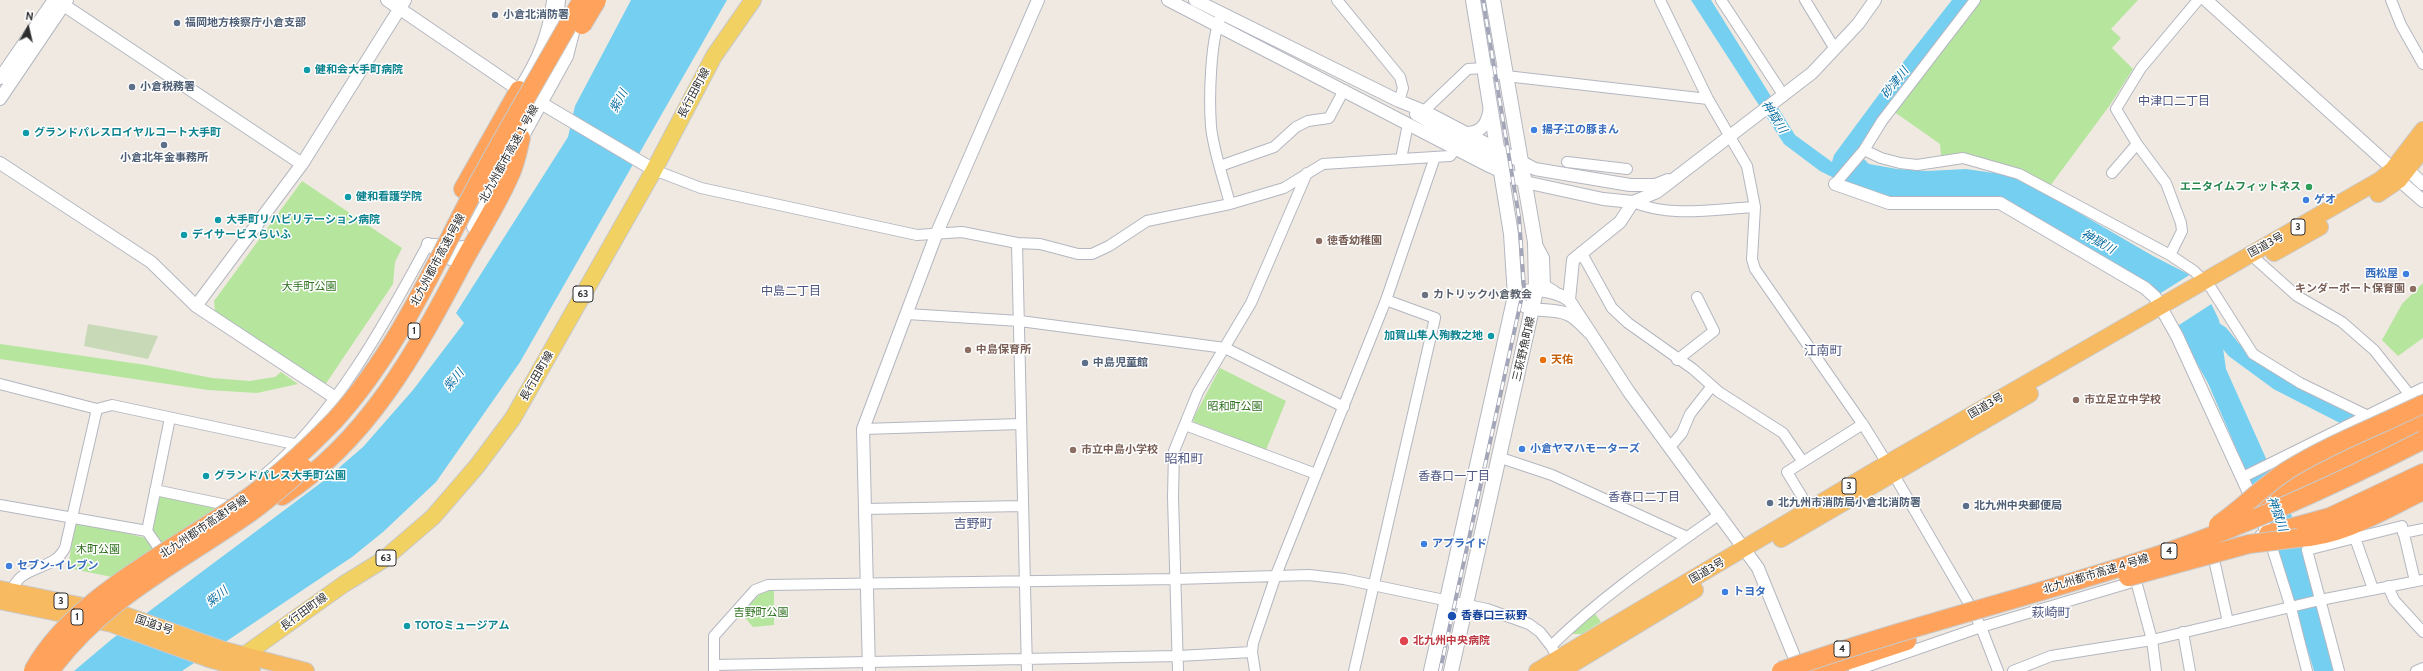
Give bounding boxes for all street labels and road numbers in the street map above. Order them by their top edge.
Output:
street label: 長行田町線 [675,66,713,120]
street label: 北九州都市高速１号線 [477,103,541,205]
street label: 北九州都市高速1号線 [408,212,468,308]
road number: 3 [2291,219,2305,235]
street label: 国道3号 [2246,230,2286,260]
road number: 63 [573,286,593,302]
street label: 三萩野魚町線 [1510,315,1538,383]
road number: 1 [408,323,420,339]
street label: 長行田町線 [518,349,556,403]
street label: 国道3号 [1966,391,2006,421]
road number: 3 [1842,478,1856,494]
street label: 北九州都市高速1号線 [158,493,250,561]
road number: 4 [2161,543,2177,559]
road number: 63 [376,550,396,566]
street label: 北九州都市高速４号線 [2041,552,2151,596]
street label: 国道3号 [1687,556,1727,586]
street label: 長行田町線 [278,590,330,634]
road number: 3 [54,593,68,609]
road number: 1 [71,609,83,625]
street label: 国道3号 [133,612,175,638]
road number: 4 [1834,641,1850,657]

